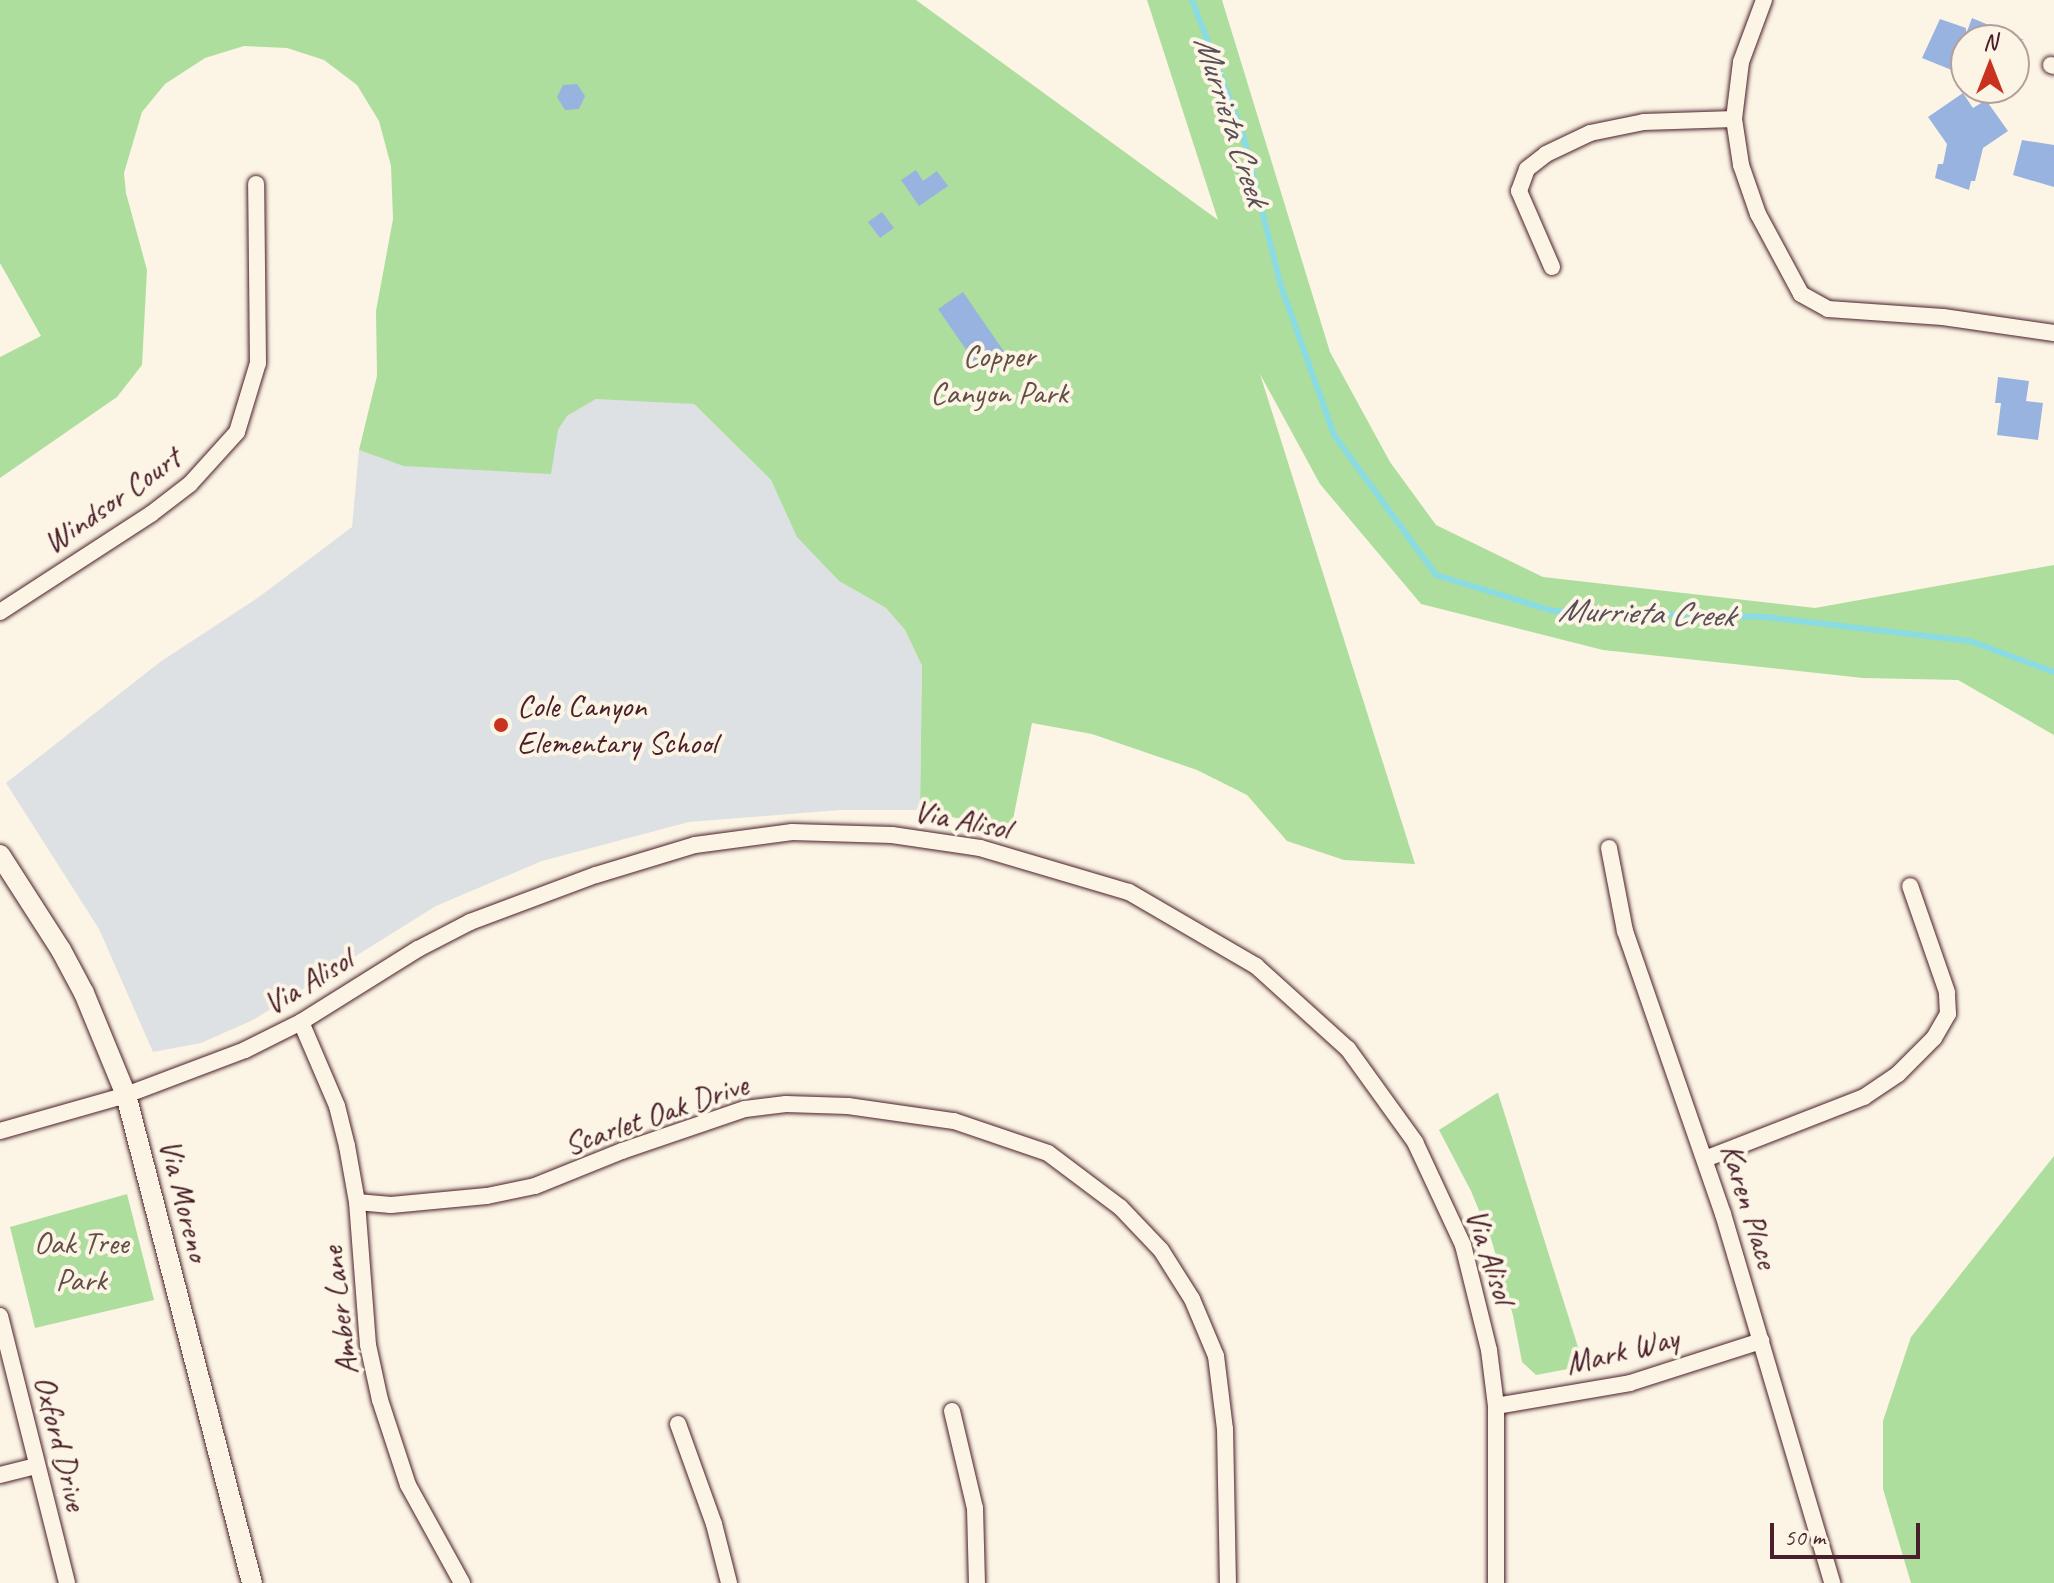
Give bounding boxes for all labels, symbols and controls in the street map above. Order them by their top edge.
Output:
north arrow [1950,24,2030,104]
text: N [1983,28,1997,56]
water label: Murrieta Creek [1185,30,1279,210]
park label: Copper Canyon Park [930,338,1068,413]
street label: Windsor Court [36,440,188,562]
water label: Murrieta Creek [1557,589,1735,635]
place label: Cole Canyon Elementary School [517,688,717,763]
marker: Cole Canyon Elementary School [492,716,510,734]
street label: Via Alisol [911,792,1013,848]
street label: Via Alisol [256,940,360,1024]
street label: Scarlet Oak Drive [559,1065,753,1165]
street label: Via Moreno [150,1135,218,1265]
street label: Karen Place [1712,1139,1786,1273]
street label: Via Alisol [1457,1204,1523,1308]
park label: Oak Tree Park [34,1225,128,1300]
street label: Amber Lane [313,1244,367,1378]
street label: Mark Way [1561,1318,1683,1384]
street label: Oxford Drive [25,1372,95,1514]
scale bar [1774,1507,1924,1557]
text: 50 m [1784,1522,1825,1552]

